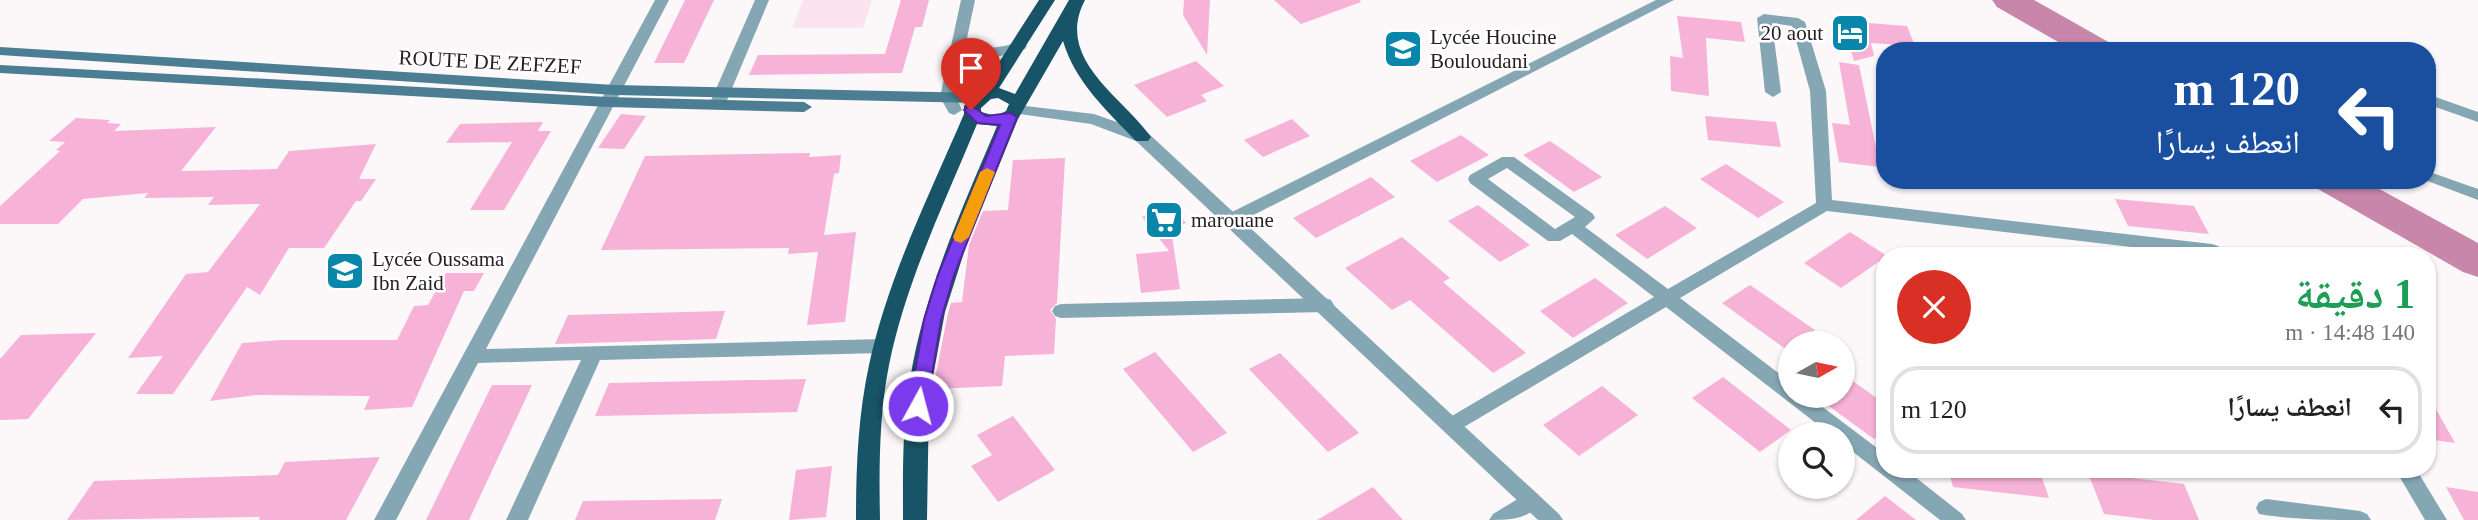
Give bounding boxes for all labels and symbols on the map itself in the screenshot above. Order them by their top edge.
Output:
hotel icon: 20 aout [1829,12,1871,54]
place label: 20 aout [1761,21,1823,45]
place label: Lycée Houcine Bouloudani [1430,25,1557,73]
school or university icon: Lycée Houcine Bouloudani [1382,28,1424,70]
pin [941,38,1001,110]
street label: ROUTE DE ZEFZEF [398,45,582,79]
supermarket icon: marouane [1143,199,1185,241]
place label: marouane [1191,208,1274,232]
place label: Lycée Oussama Ibn Zaid [372,247,505,295]
school or university icon: Lycée Oussama Ibn Zaid [324,250,366,292]
north arrow [1778,331,1855,408]
position arrow [881,369,955,443]

